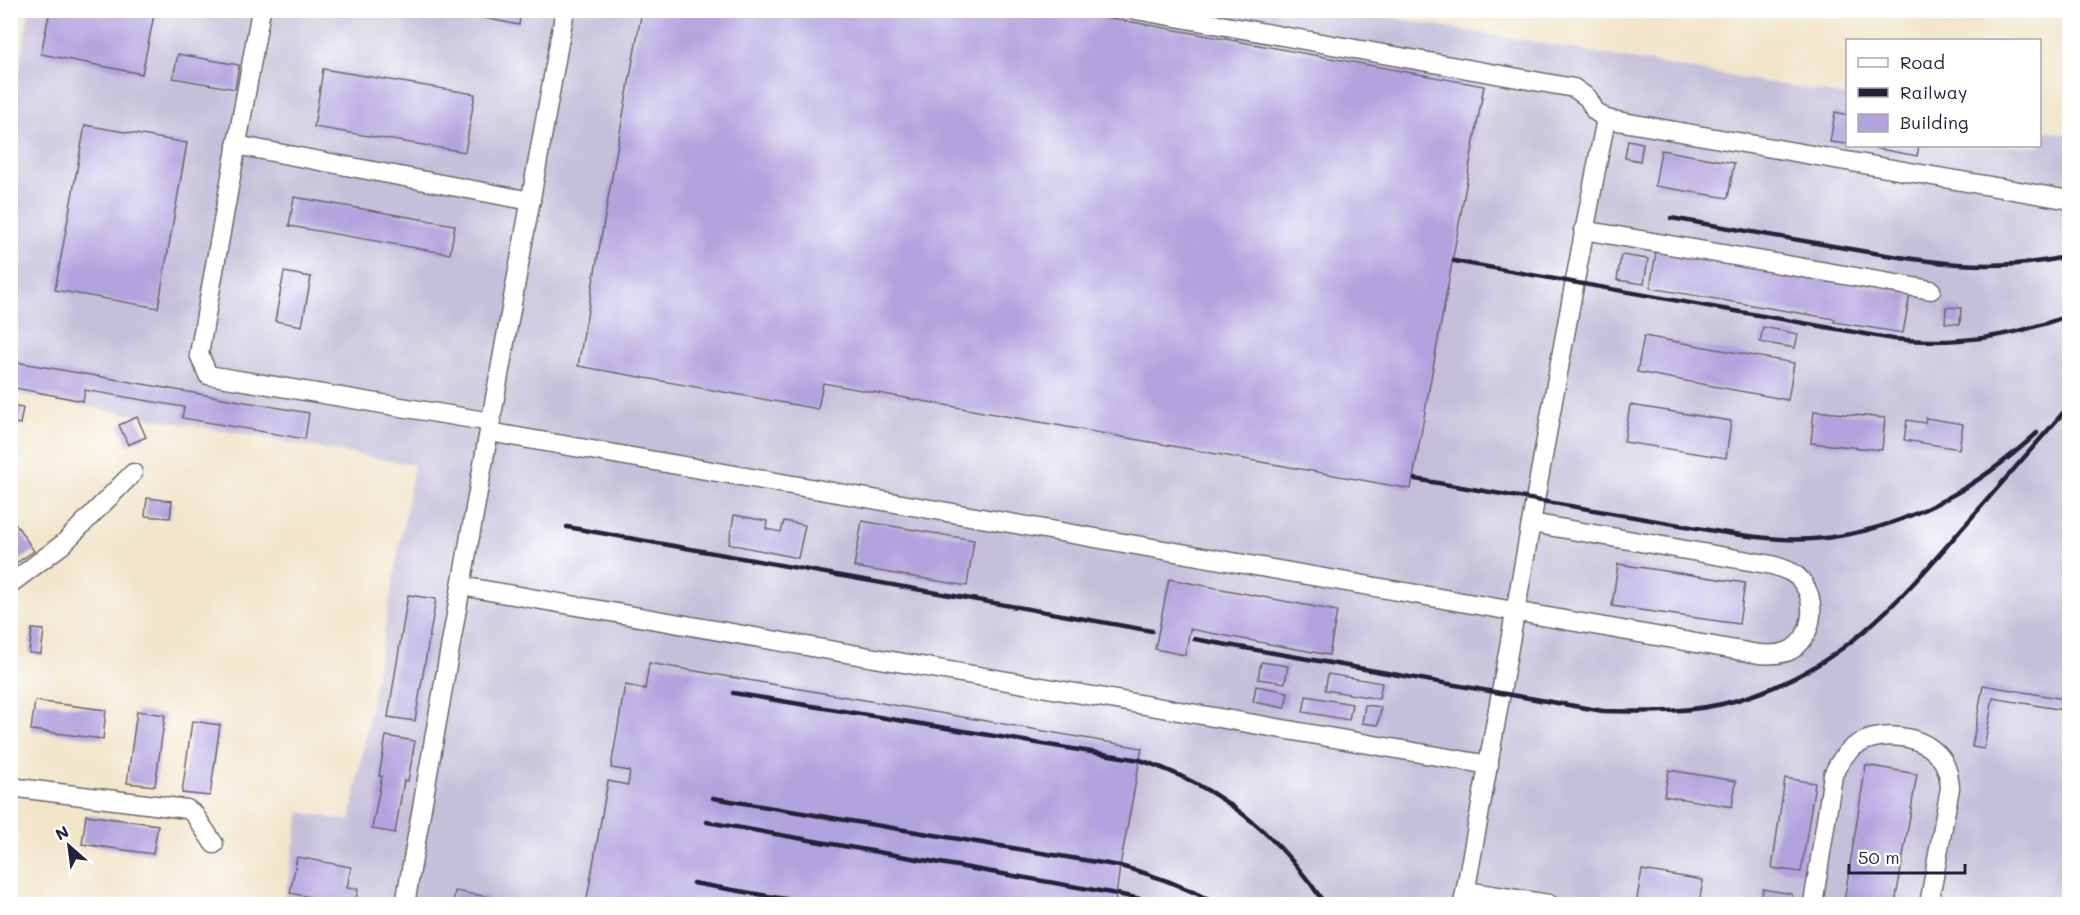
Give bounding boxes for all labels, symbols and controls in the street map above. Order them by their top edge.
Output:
legend [1846,39,2041,147]
text: Road [1900,50,1945,74]
text: Railway [1900,80,1967,104]
text: Building [1900,110,1968,134]
north arrow [39,816,99,876]
text: N [51,820,72,844]
scale bar [1849,837,1964,875]
text: 50 m [1858,845,1900,869]

